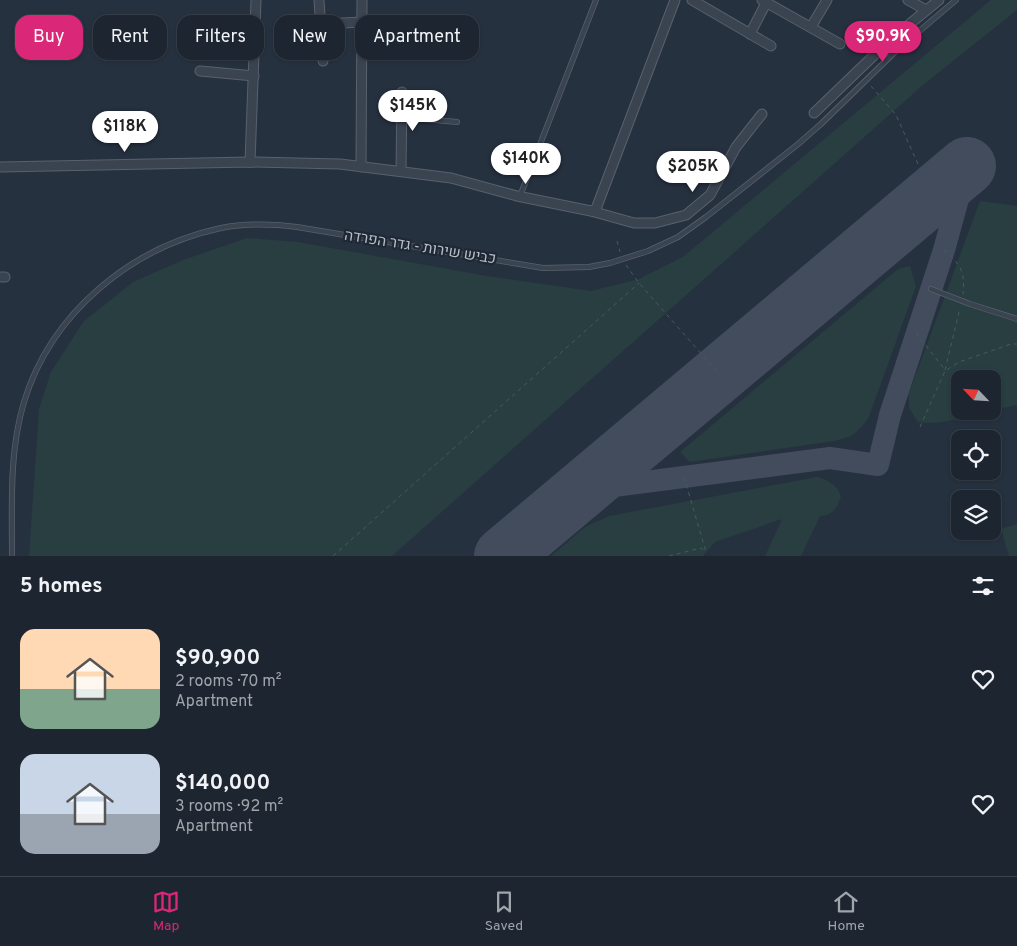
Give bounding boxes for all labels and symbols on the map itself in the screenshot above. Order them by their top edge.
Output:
pin: $90.9K [842,20,924,63]
pin: $145K [378,90,448,132]
pin: $118K [90,110,160,153]
pin: $140K [491,142,561,185]
pin: $205K [658,150,728,193]
street label: כביש שירות - גדר הפרדה [343,227,497,269]
north arrow [951,370,1001,420]

